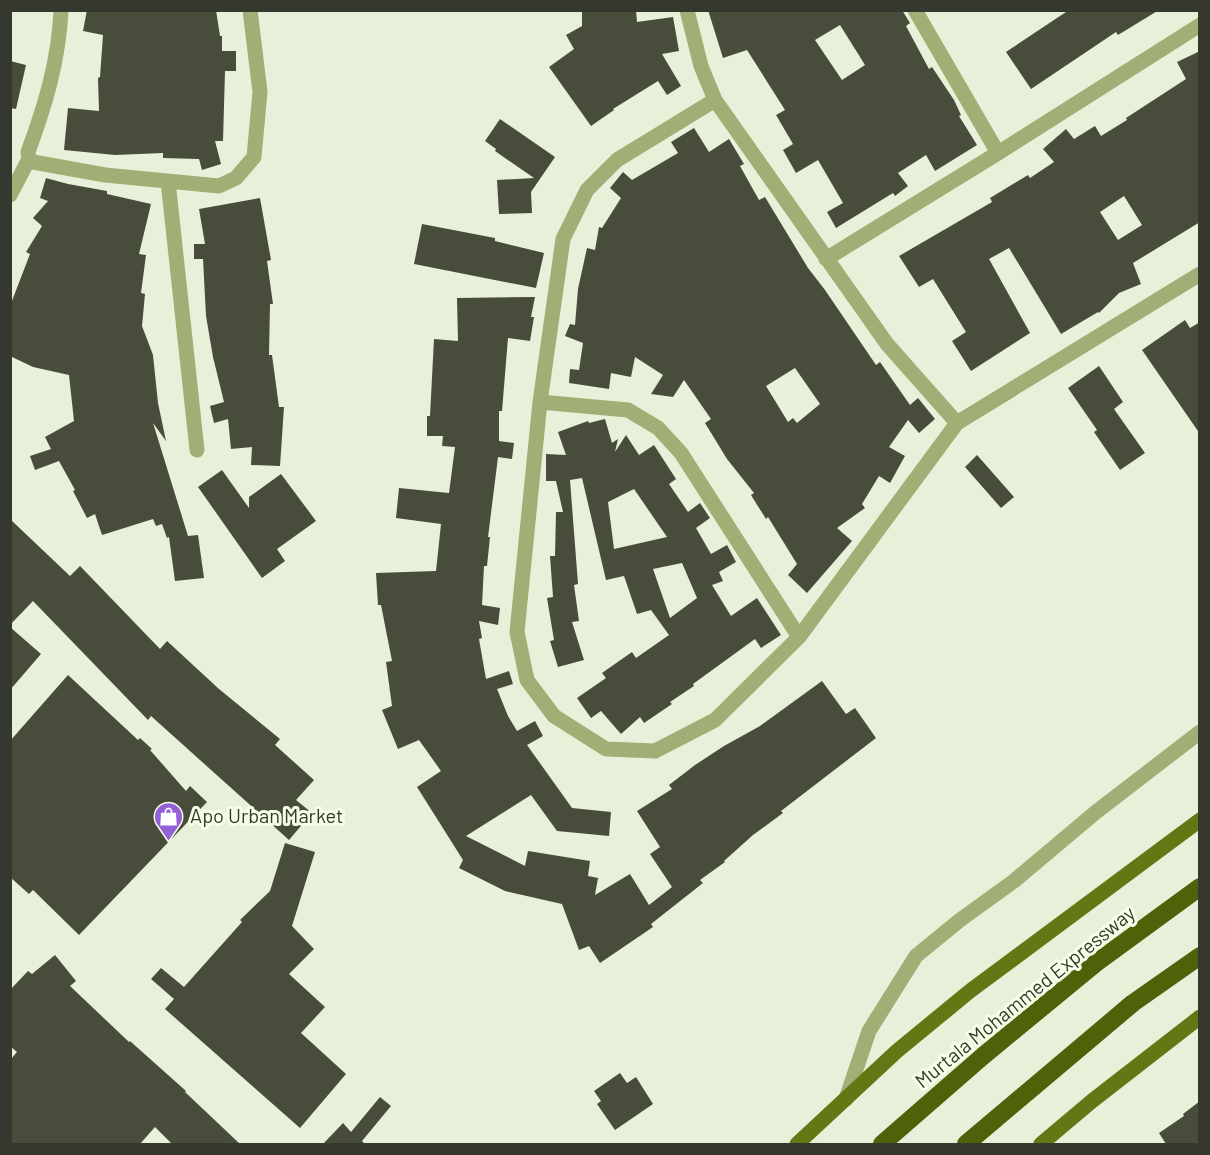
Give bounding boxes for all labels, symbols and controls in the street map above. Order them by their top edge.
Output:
shop icon: Apo Urban Market [153,800,185,842]
place label: Apo Urban Market [190,803,343,827]
street label: Murtala Mohammed Expressway [910,900,1139,1092]

